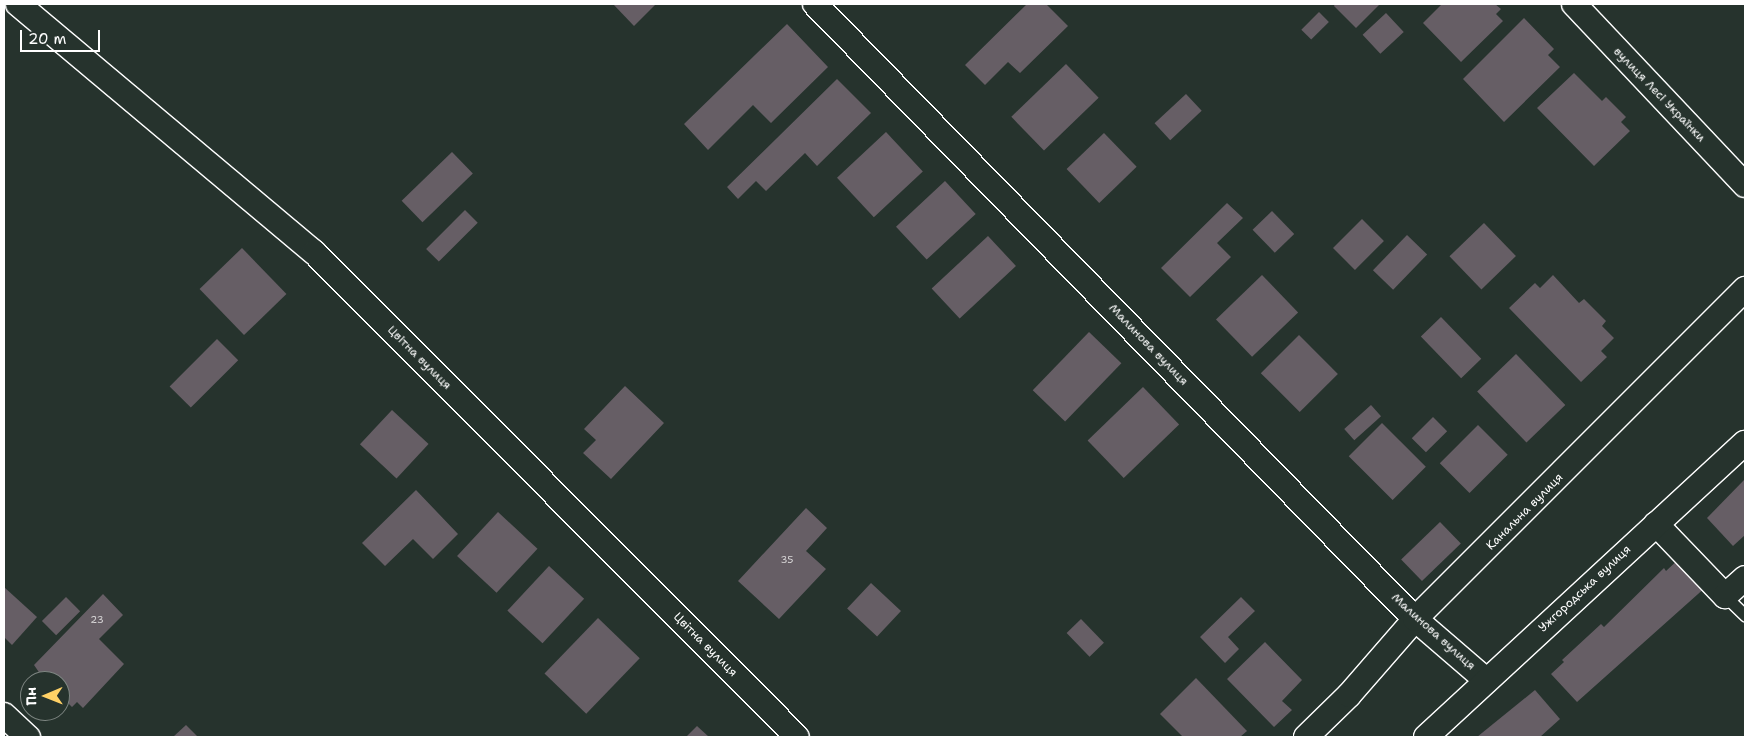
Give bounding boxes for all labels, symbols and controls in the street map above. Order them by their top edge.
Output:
scale bar [22,20,102,52]
text: 20 m [28,29,67,49]
street label: вулиця Лесі Українки [1610,45,1708,145]
street label: Малинова вулиця [1105,301,1191,389]
street label: Цвітна вулиця [384,323,454,393]
street label: Канальна вулиця [1484,471,1566,553]
street label: Ужгородська вулиця [1536,543,1634,635]
house number: 35 [781,554,793,566]
street label: Малинова вулиця [1388,591,1478,673]
street label: Цвітна вулиця [670,610,740,680]
house number: 23 [90,614,104,626]
north arrow [20,671,70,721]
text: Пн [22,687,40,706]

